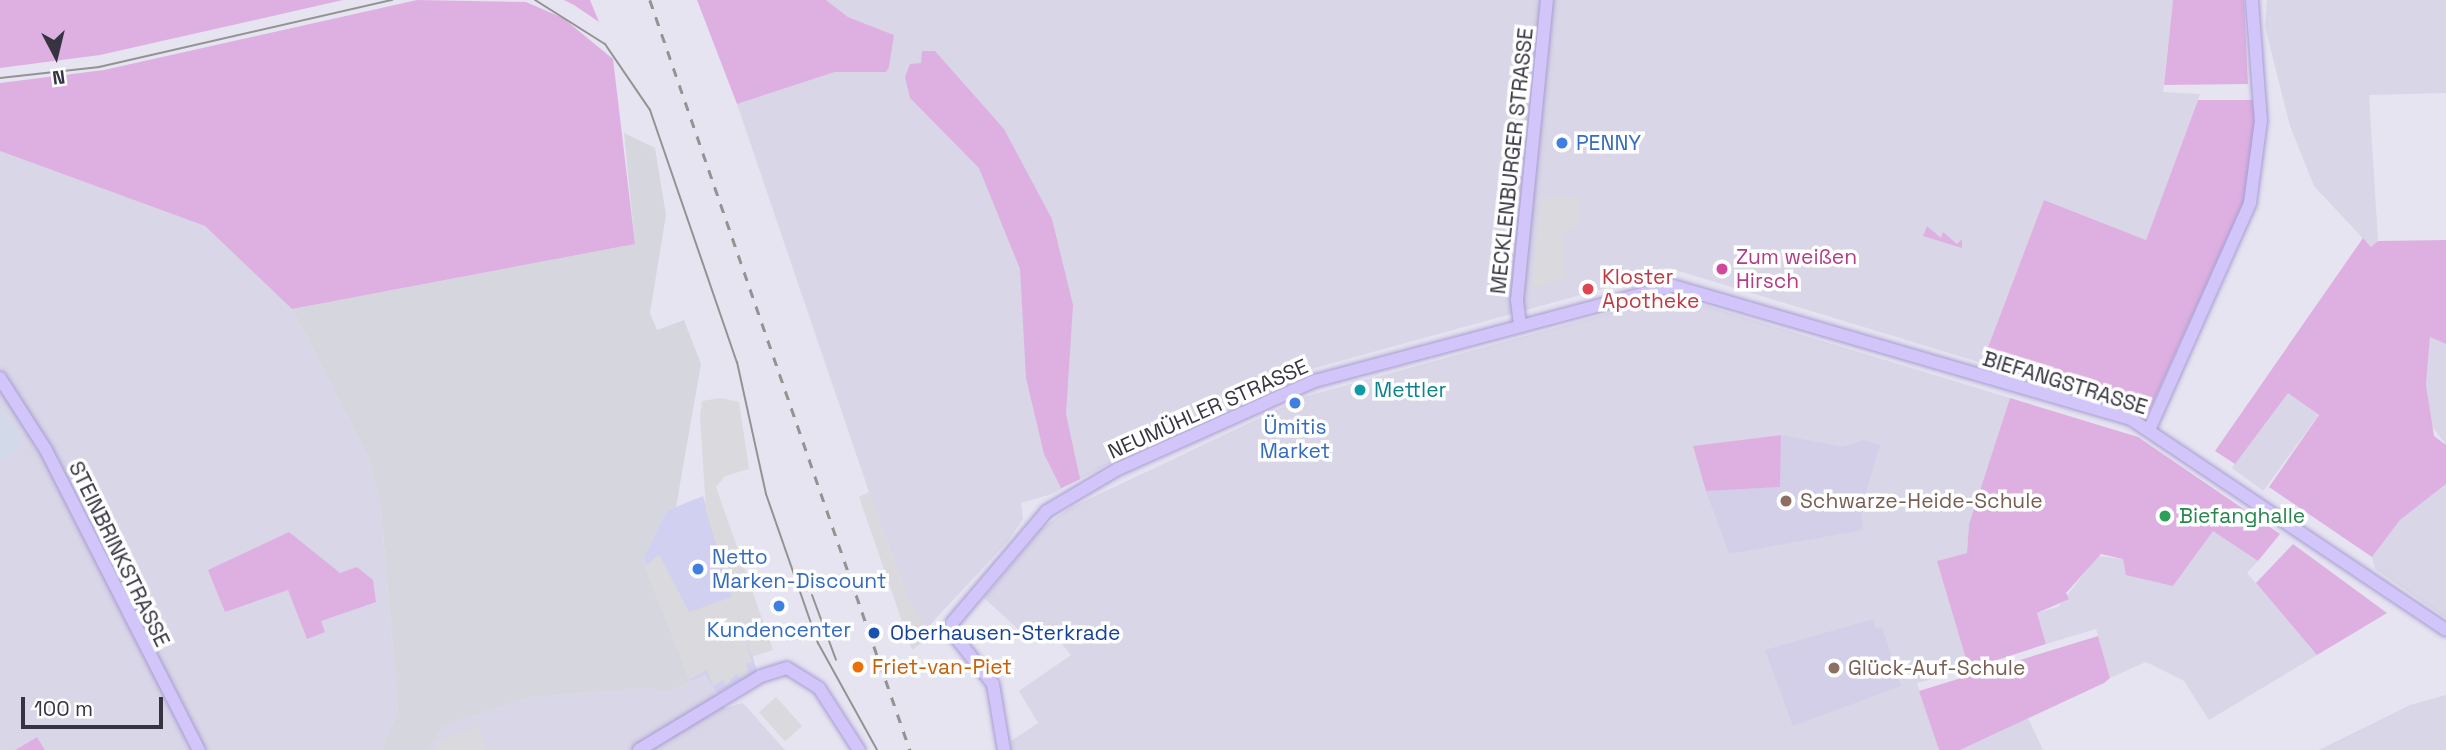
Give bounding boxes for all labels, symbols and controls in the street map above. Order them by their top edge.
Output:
north arrow [21,21,91,91]
street label: MECKLENBURGER STRASSE [1485,27,1539,295]
text: N [51,64,66,91]
place label: PENNY [1576,130,1641,156]
marker: PENNY [1554,135,1570,151]
place label: Zum weißen Hirsch [1736,244,1857,294]
marker: Zum weißen Hirsch [1714,261,1730,277]
place label: Kloster Apotheke [1602,264,1699,314]
marker: Kloster Apotheke [1580,281,1596,297]
street label: BIEFANGSTRASSE [1980,346,2150,420]
street label: NEUMÜHLER STRASSE [1104,354,1312,464]
place label: Mettler [1374,377,1447,403]
marker: Mettler [1352,382,1368,398]
marker: Ümitis Market [1287,395,1303,411]
place label: Ümitis Market [1260,414,1330,464]
street label: STEINBRINKSTRASSE [63,457,175,651]
place label: Schwarze-Heide-Schule [1800,488,2043,514]
marker: Schwarze-Heide-Schule [1778,493,1794,509]
place label: Biefanghalle [2179,503,2305,529]
marker: Biefanghalle [2157,508,2173,524]
place label: Netto Marken-Discount [712,544,887,594]
marker: Netto Marken-Discount [690,561,706,577]
marker: Kundencenter [771,598,787,614]
place label: Kundencenter [707,617,851,643]
place label: Oberhausen-Sterkrade [890,620,1120,646]
marker: Oberhausen-Sterkrade [864,623,884,643]
place label: Friet-van-Piet [872,654,1012,680]
place label: Glück-Auf-Schule [1848,655,2025,681]
marker: Friet-van-Piet [850,659,866,675]
marker: Glück-Auf-Schule [1826,660,1842,676]
scale bar [24,684,166,728]
text: 100 m [34,695,93,722]

